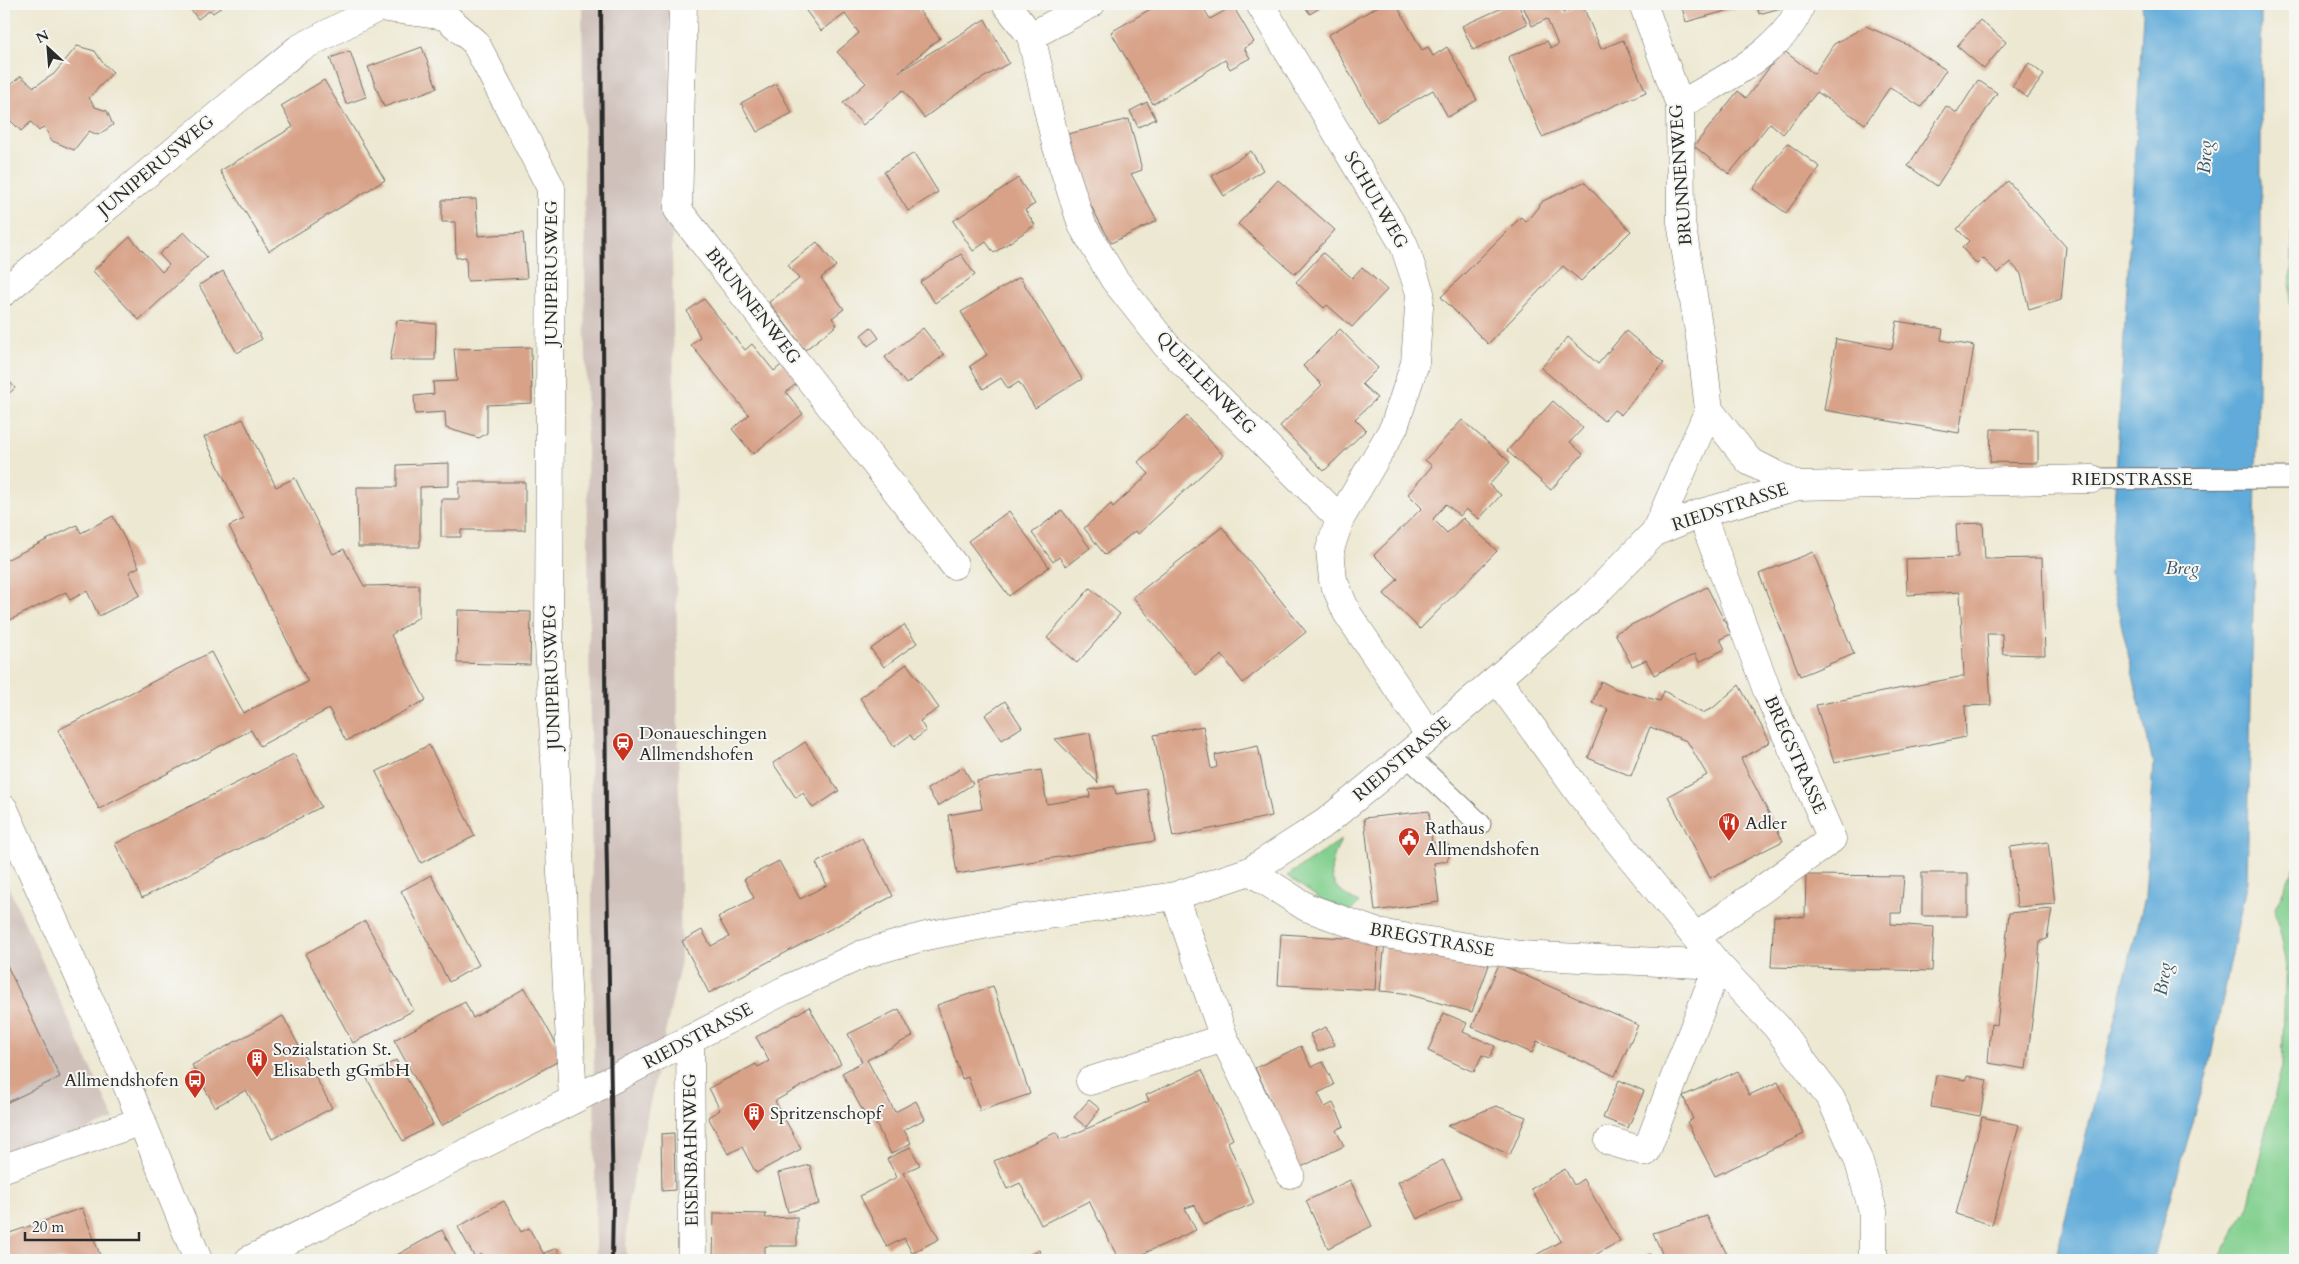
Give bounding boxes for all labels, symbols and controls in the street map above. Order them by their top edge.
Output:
north arrow [22,22,72,72]
text: N [33,26,52,48]
street label: BRUNNENWEG [1664,103,1698,247]
street label: JUNIPERUSWEG [90,110,220,224]
water label: Breg [2191,139,2219,175]
street label: SCHULWEG [1338,147,1414,253]
street label: JUNIPERUSWEG [539,200,564,349]
street label: BRUNNENWEG [699,242,807,370]
street label: QUELLENWEG [1150,326,1262,440]
street label: RIEDSTRASSE [2072,467,2193,492]
street label: RIEDSTRASSE [1669,476,1791,538]
water label: Breg [2165,555,2199,581]
street label: JUNIPERUSWEG [537,604,567,753]
street label: BREGSTRASSE [1758,692,1832,818]
street label: RIEDSTRASSE [1348,711,1456,807]
place label: Donaueschingen Allmendshofen [639,721,768,767]
station icon: Donaueschingen Allmendshofen [611,731,635,762]
restaurant icon: Adler [1717,811,1741,842]
place label: Adler [1745,811,1787,836]
place label: Rathaus Allmendshofen [1425,816,1540,862]
public building icon: Rathaus Allmendshofen [1397,826,1421,857]
street label: BREGSTRASSE [1367,917,1497,963]
water label: Breg [2148,960,2179,998]
street label: RIEDSTRASSE [639,997,757,1075]
place label: Sozialstation St. Elisabeth gGmbH [273,1037,410,1083]
building icon: Sozialstation St. Elisabeth gGmbH [245,1047,269,1078]
place label: Allmendshofen [64,1068,180,1093]
bus stop icon: Allmendshofen [183,1068,207,1099]
street label: EISENBAHNWEG [677,1073,705,1227]
building icon: Spritzenschopf [742,1101,766,1132]
place label: Spritzenschopf [770,1101,885,1126]
scale bar [25,1209,139,1241]
text: 20 m [32,1217,64,1237]

